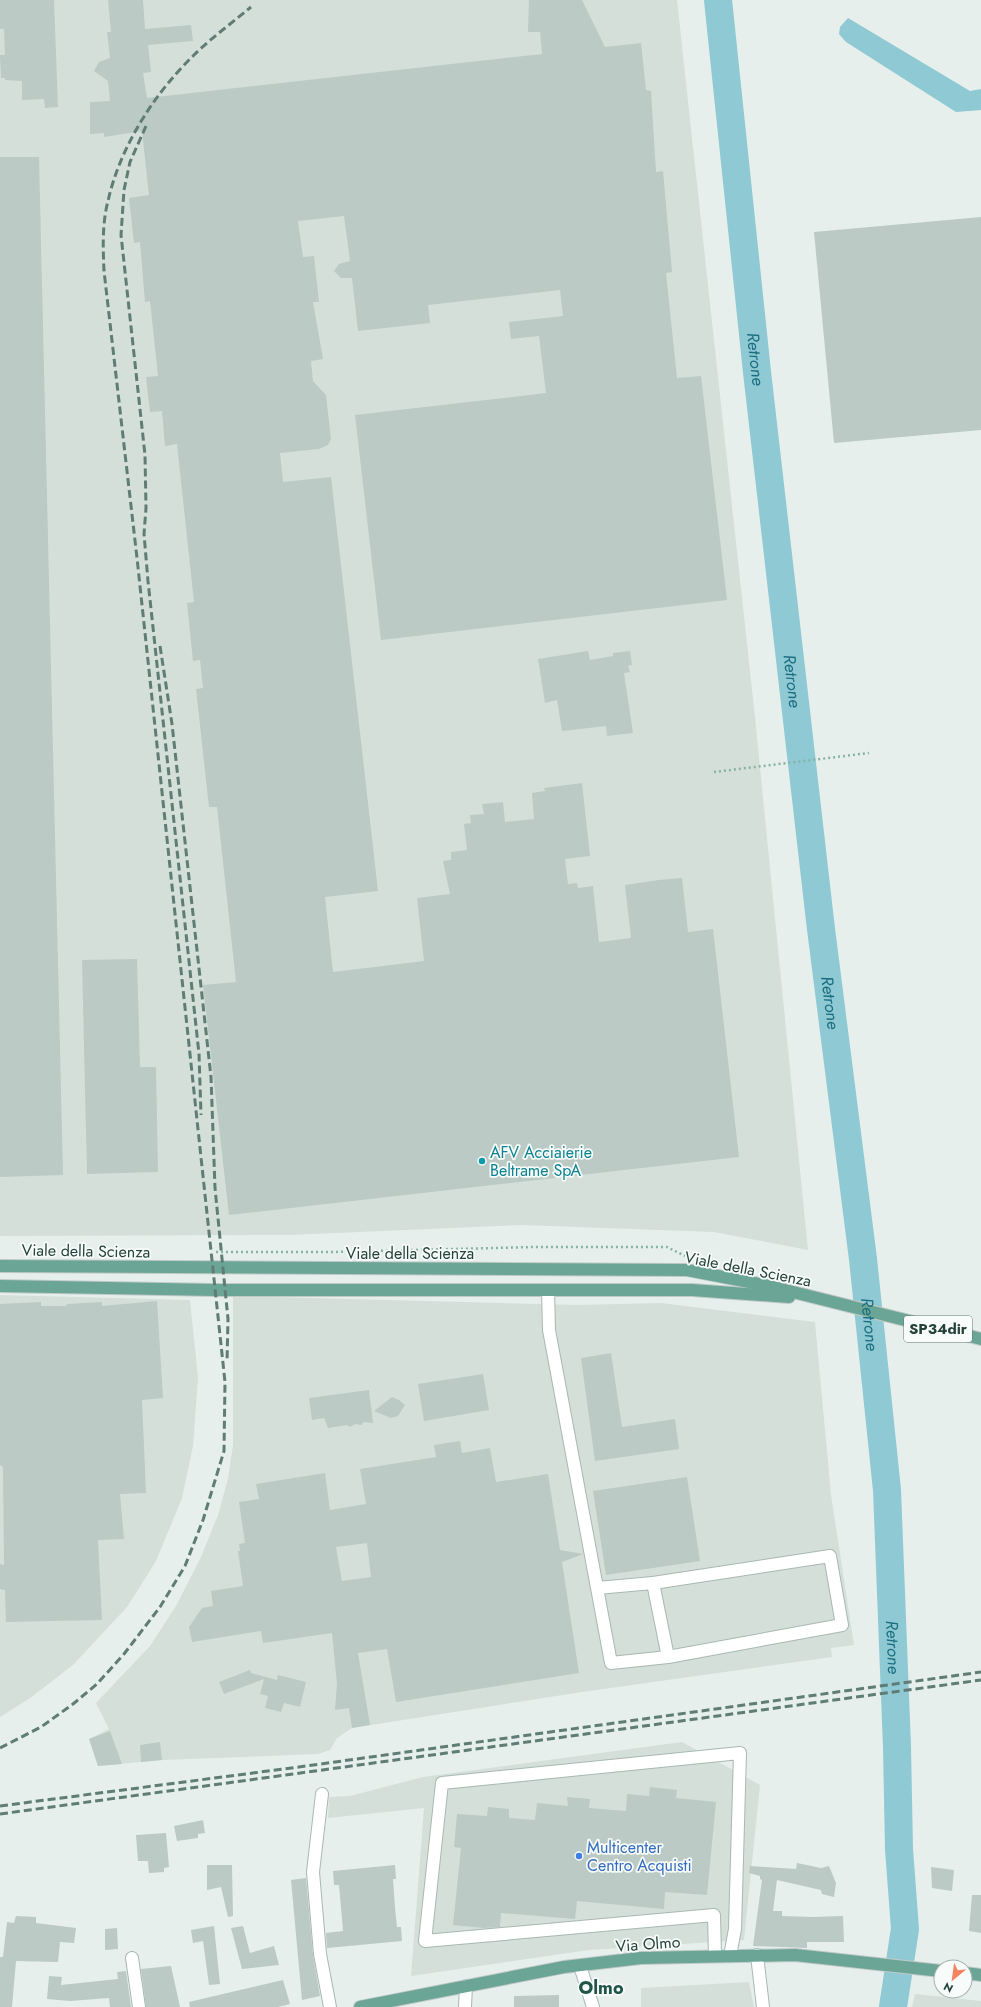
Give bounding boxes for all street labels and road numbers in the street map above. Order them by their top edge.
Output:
street label: Viale della Scienza [21,1238,151,1264]
street label: Viale della Scienza [346,1242,474,1265]
street label: Viale della Scienza [683,1245,813,1293]
road number: SP34dir [904,1316,972,1342]
street label: Via Olmo [615,1930,681,1958]

